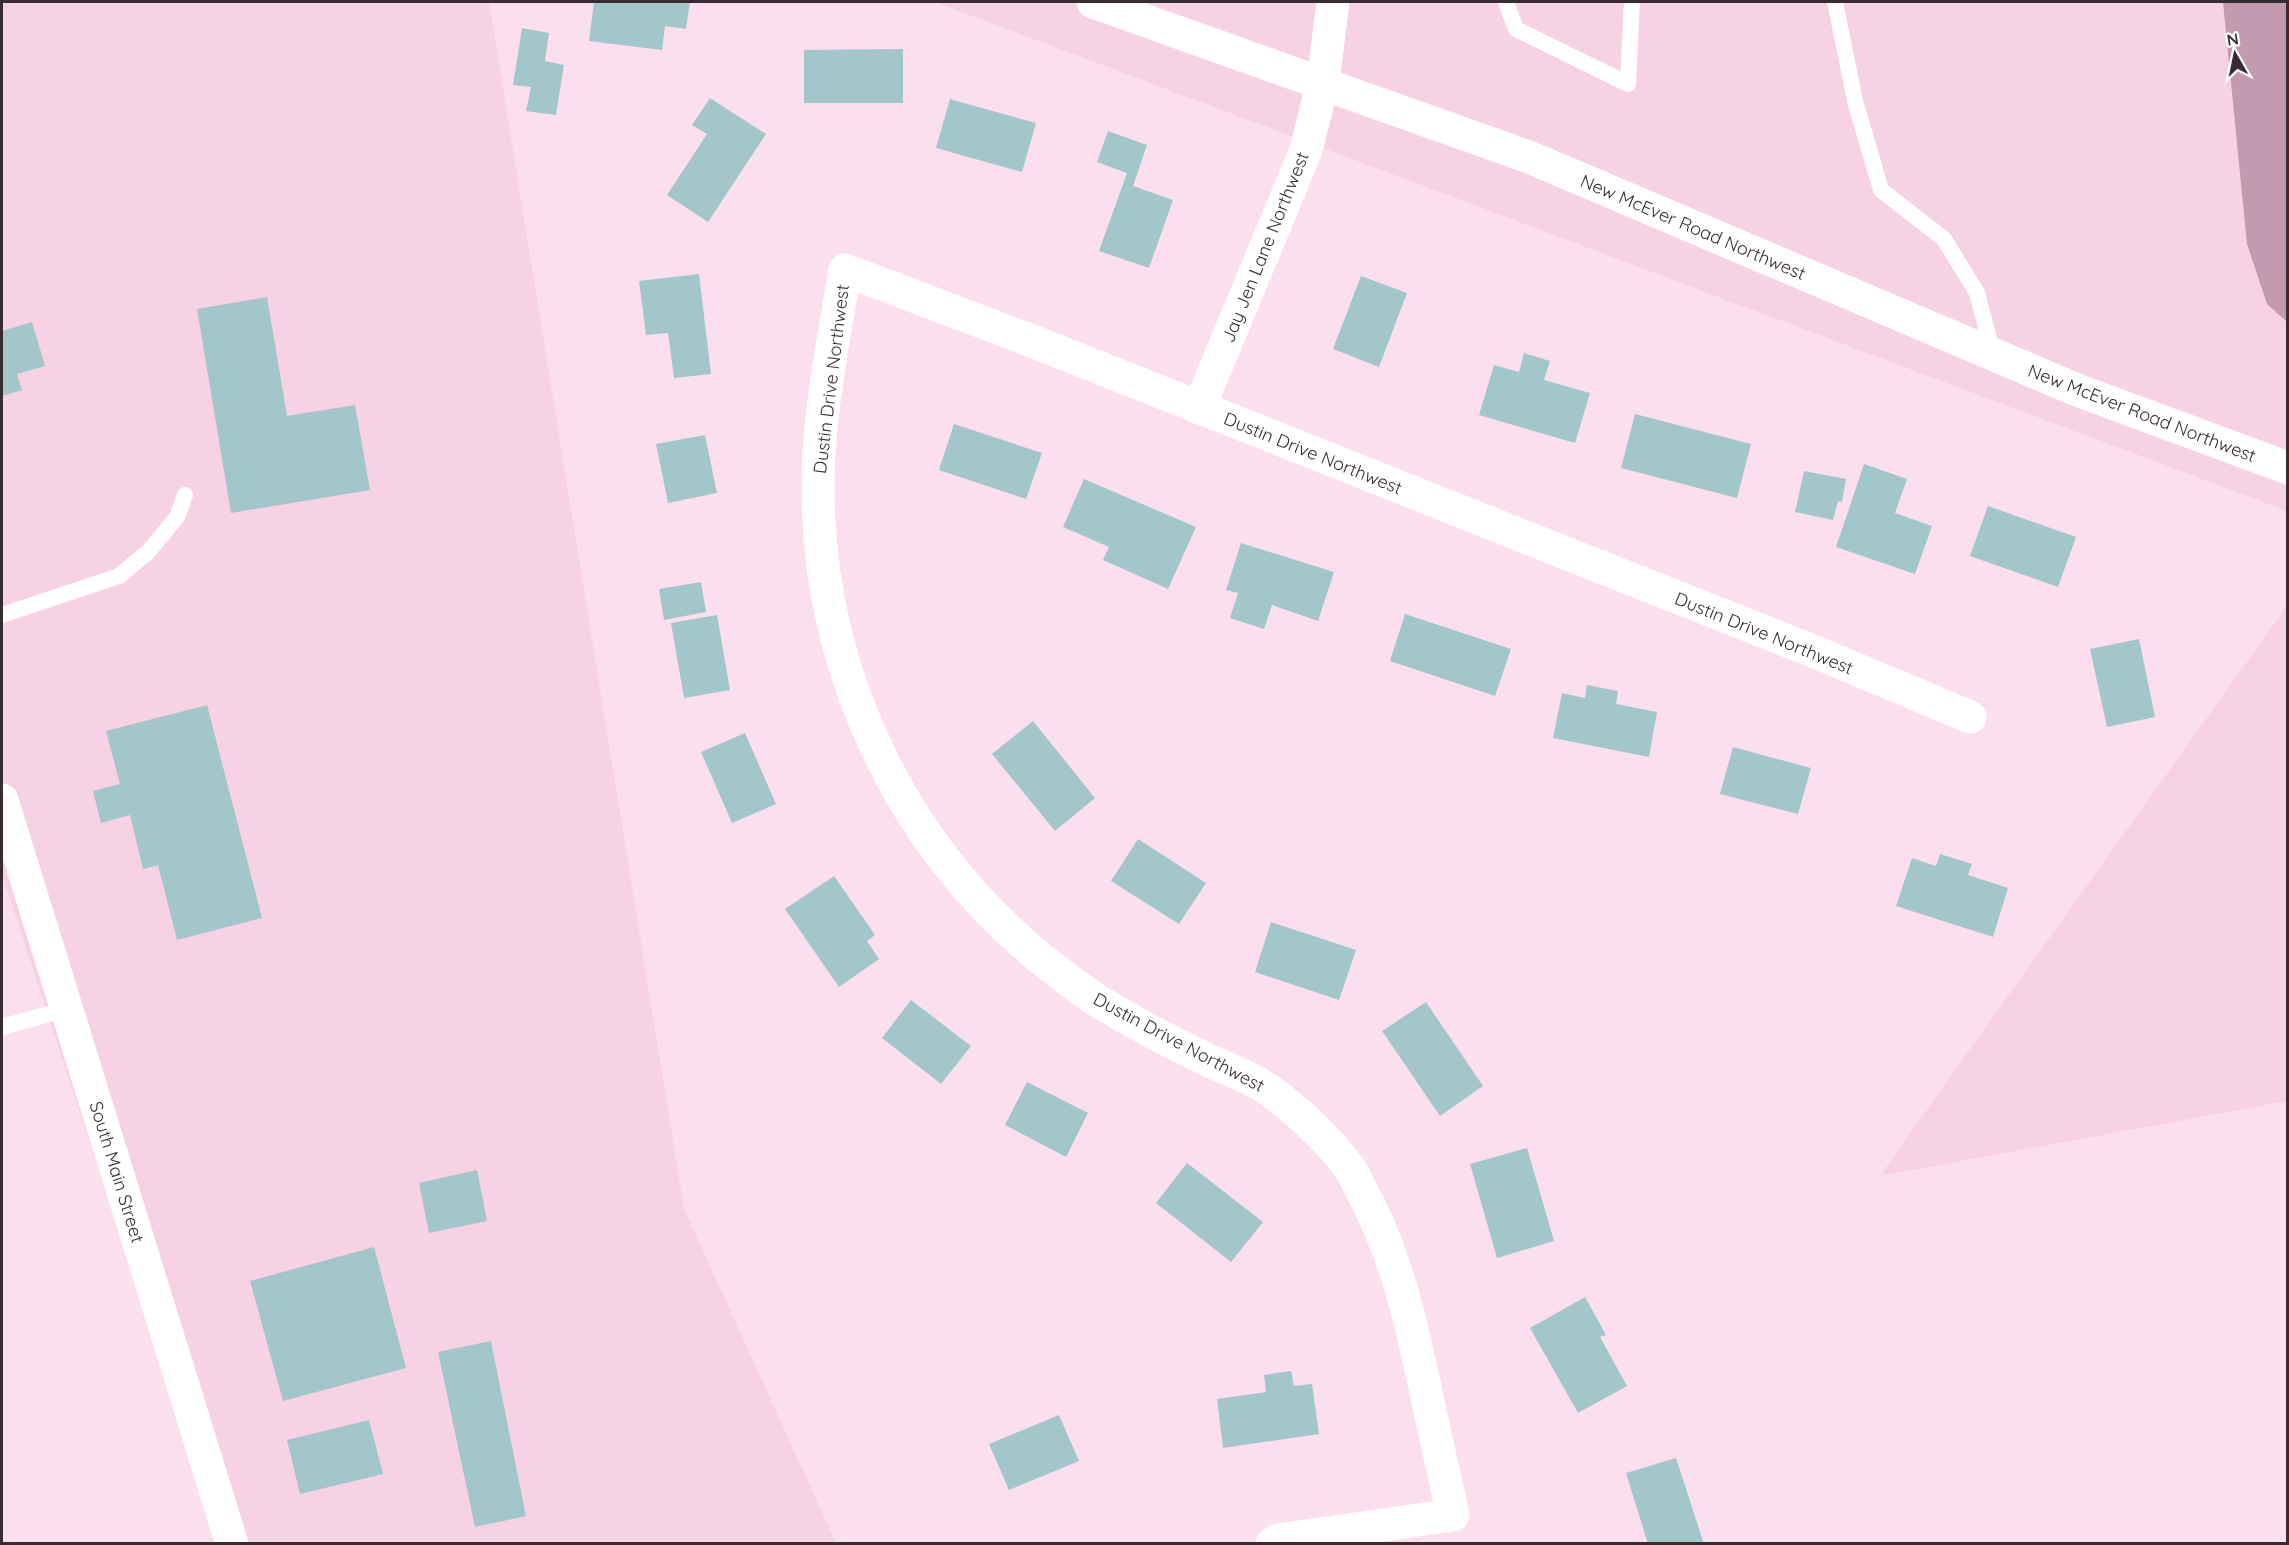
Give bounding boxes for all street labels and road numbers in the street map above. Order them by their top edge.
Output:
street label: Jay Jen Lane Northwest [1216,148,1314,346]
street label: New McEver Road Northwest [1577,169,1809,285]
street label: Dustin Drive Northwest [808,283,854,475]
street label: New McEver Road Northwest [2025,359,2259,467]
street label: Dustin Drive Northwest [1220,407,1406,499]
street label: Dustin Drive Northwest [1671,587,1857,679]
street label: Dustin Drive Northwest [1089,987,1269,1097]
street label: South Main Street [85,1099,149,1245]

